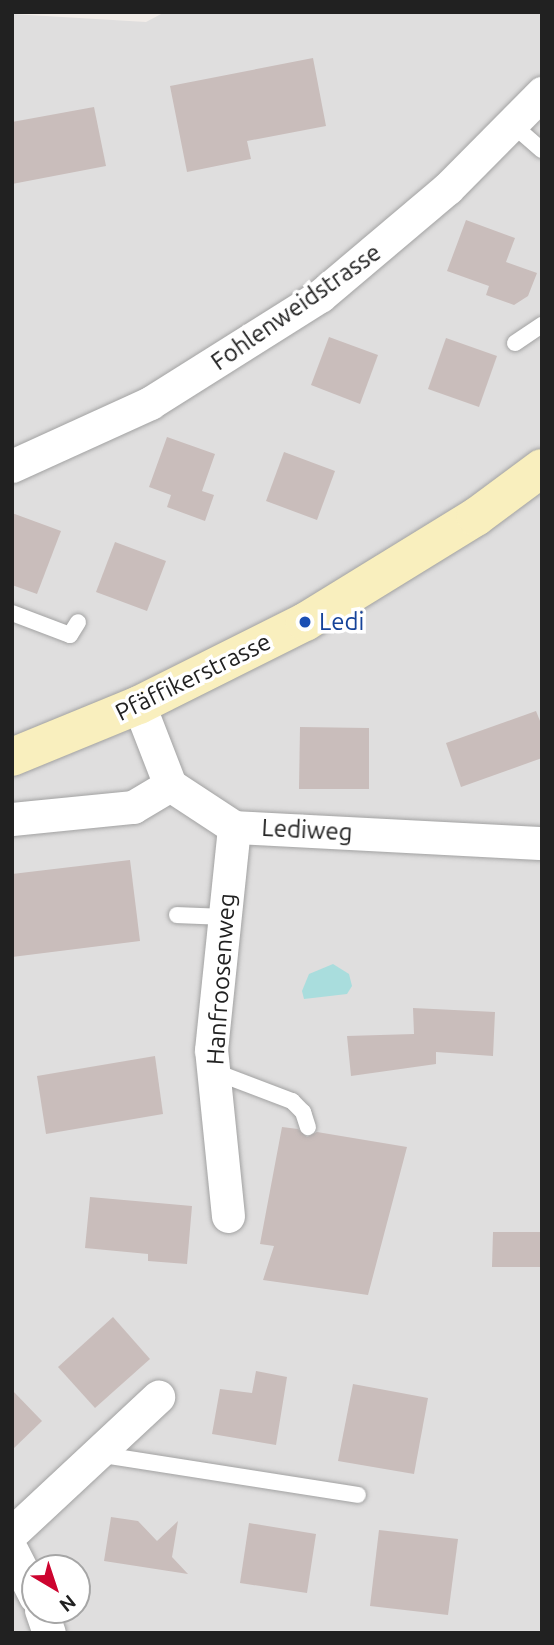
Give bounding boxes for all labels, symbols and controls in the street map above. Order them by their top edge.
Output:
street label: Fohlenweidstrasse [206,238,386,376]
place label: Ledi [319,608,364,636]
marker: Ledi [297,614,313,630]
street label: Pfäffikerstrasse [111,627,275,727]
street label: Lediweg [261,813,353,847]
street label: Hanfroosenweg [201,892,241,1066]
north arrow [21,1554,91,1624]
text: N [56,1591,80,1617]

